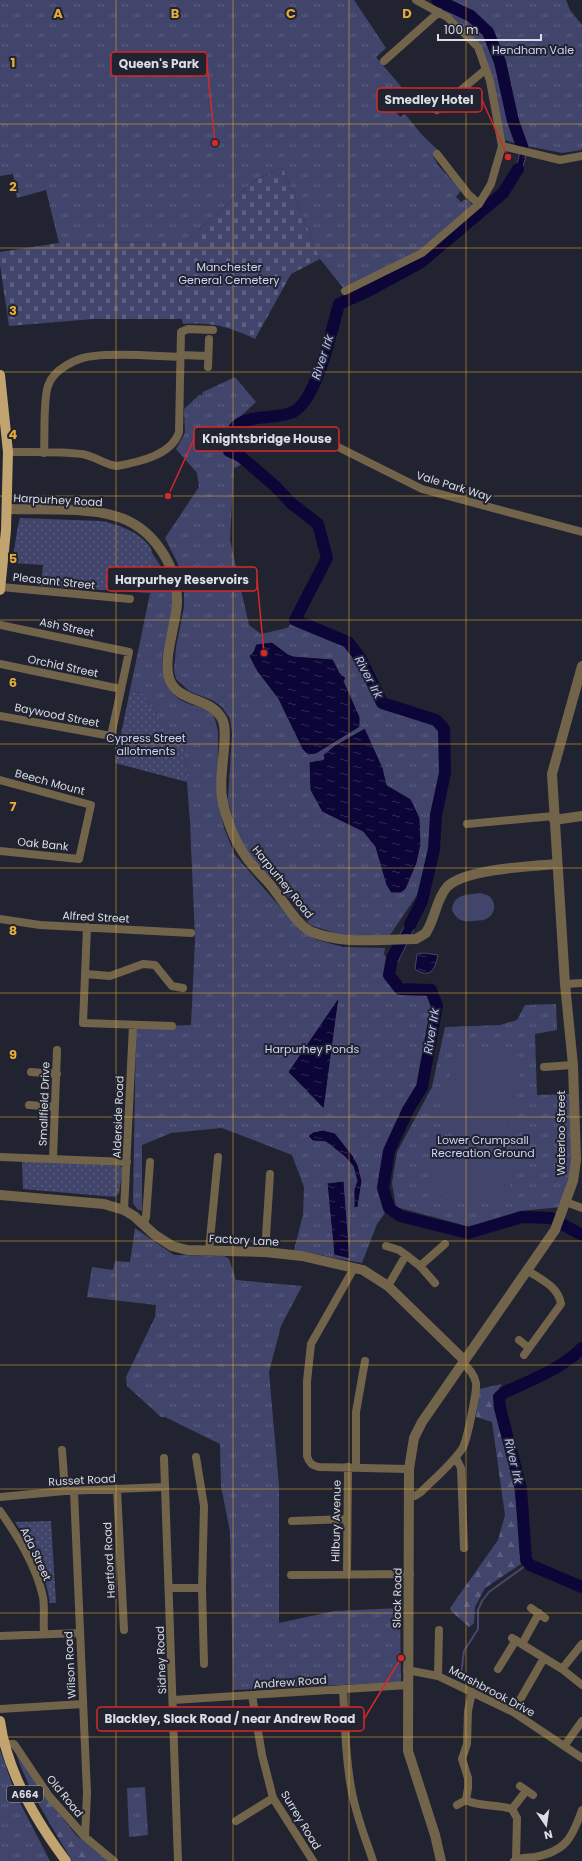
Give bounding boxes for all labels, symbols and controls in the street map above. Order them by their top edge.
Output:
text: A [53,4,63,23]
text: B [171,4,180,23]
text: C [286,4,296,23]
text: D [402,4,412,23]
scale bar [438,16,541,42]
text: 100 m [444,21,478,38]
park label: Hendham Vale [492,42,574,58]
callout: Queen's Park [111,52,207,76]
text: 1 [11,53,15,72]
text: Queen's Park [119,55,200,72]
callout: Smedley Hotel [377,88,482,112]
text: Smedley Hotel [385,91,473,108]
text: 2 [9,177,17,196]
park label: Manchester General Cemetery [178,259,280,288]
text: 3 [9,301,17,320]
water label: River Irk [307,332,337,382]
text: 4 [9,425,18,444]
callout: Knightsbridge House [194,427,339,451]
text: Knightsbridge House [202,430,332,447]
street label: Vale Park Way [414,467,495,505]
street label: Harpurhey Road [13,490,103,510]
text: 5 [9,549,17,568]
callout: Harpurhey Reservoirs [107,567,257,591]
street label: Pleasant Street [12,569,96,593]
text: Harpurhey Reservoirs [115,571,249,588]
street label: Ash Street [38,613,96,641]
street label: Orchid Street [26,651,100,681]
water label: River Irk [351,653,388,702]
text: 6 [9,673,17,692]
street label: Baywood Street [13,699,101,731]
park label: Cypress Street allotments [106,730,186,759]
street label: Beech Mount [13,765,87,799]
text: 7 [10,797,17,816]
street label: Oak Bank [17,833,70,855]
street label: Harpurhey Road [249,842,317,922]
street label: Alfred Street [62,907,130,927]
text: 8 [9,921,17,940]
water label: River Irk [419,1006,443,1055]
park label: Harpurhey Ponds [265,1041,359,1057]
text: 9 [9,1045,17,1064]
street label: Smallfield Drive [35,1061,53,1146]
street label: Alderside Road [109,1075,127,1159]
street label: Waterloo Street [553,1090,569,1176]
park label: Lower Crumpsall Recreation Ground [431,1132,535,1161]
street label: Factory Lane [209,1230,280,1250]
water label: River Irk [501,1437,528,1486]
street label: Russet Road [48,1470,116,1490]
street label: Hilbury Avenue [327,1480,345,1562]
street label: Hertford Road [99,1521,119,1599]
street label: Ada Street [17,1525,55,1583]
street label: Slack Road [388,1568,406,1628]
street label: Sidney Road [152,1626,170,1694]
street label: Wilson Road [60,1631,80,1699]
street label: Marshbrook Drive [446,1661,538,1721]
street label: Andrew Road [253,1671,327,1693]
callout: Blackley, Slack Road / near Andrew Road [97,1707,364,1731]
text: Blackley, Slack Road / near Andrew Road [105,1710,355,1727]
street label: Old Road [43,1771,87,1821]
road number: A664 [7,1786,43,1802]
street label: Surrey Road [277,1787,325,1853]
north arrow [526,1805,566,1845]
text: N [542,1826,554,1843]

